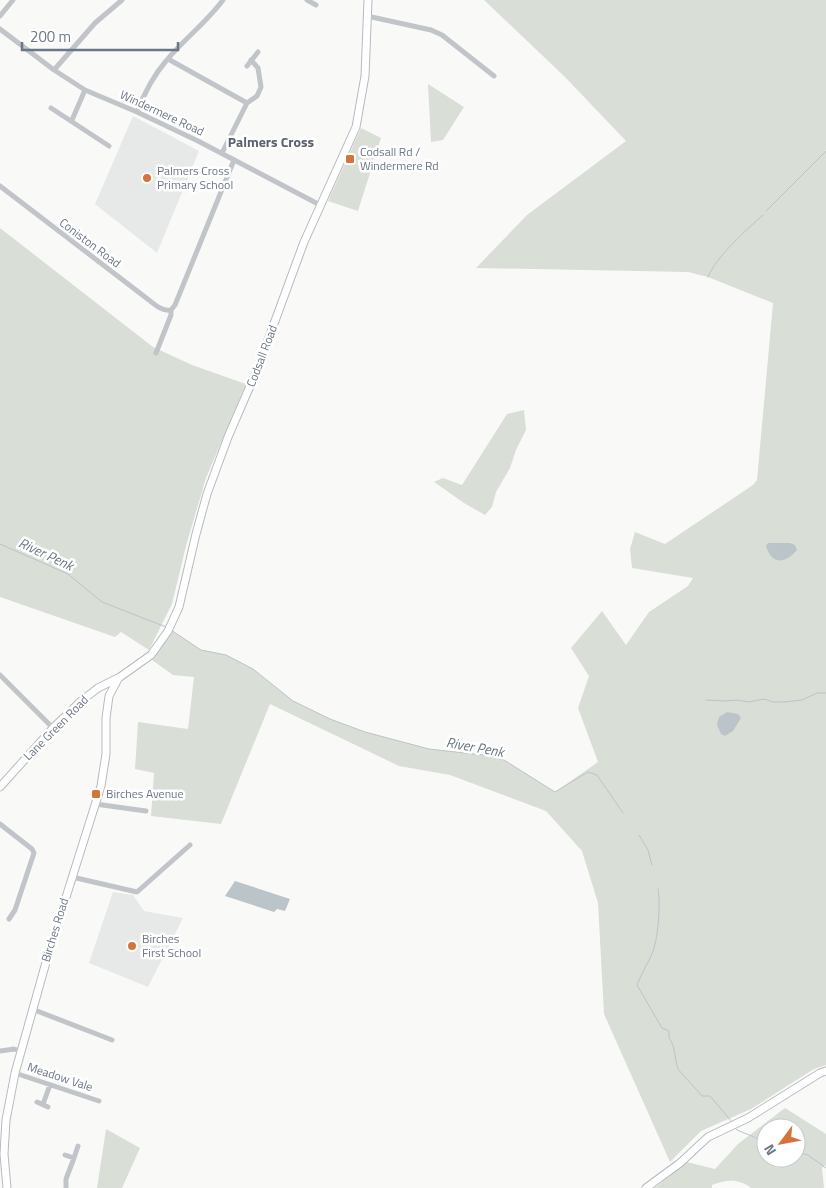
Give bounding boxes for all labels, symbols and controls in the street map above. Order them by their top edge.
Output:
scale bar [22,20,179,52]
text: 200 m [30,25,71,48]
street label: Windermere Road [117,85,207,140]
district label: Palmers Cross [228,131,315,152]
place label: Codsall Rd / Windermere Rd [360,142,439,175]
marker: Codsall Rd / Windermere Rd [344,153,356,165]
place label: Palmers Cross Primary School [157,161,233,194]
marker: Palmers Cross Primary School [141,172,153,184]
street label: Coniston Road [55,213,125,272]
street label: Codsall Road [241,322,282,390]
water label: River Penk [15,532,79,576]
street label: Lane Green Road [19,691,93,765]
water label: River Penk [445,731,507,762]
place label: Birches Avenue [106,784,184,803]
marker: Birches Avenue [90,788,102,800]
street label: Birches Road [36,896,73,964]
place label: Birches First School [142,929,201,962]
marker: Birches First School [126,940,138,952]
street label: Meadow Vale [25,1057,95,1096]
north arrow [756,1118,806,1168]
text: N [758,1140,781,1160]

